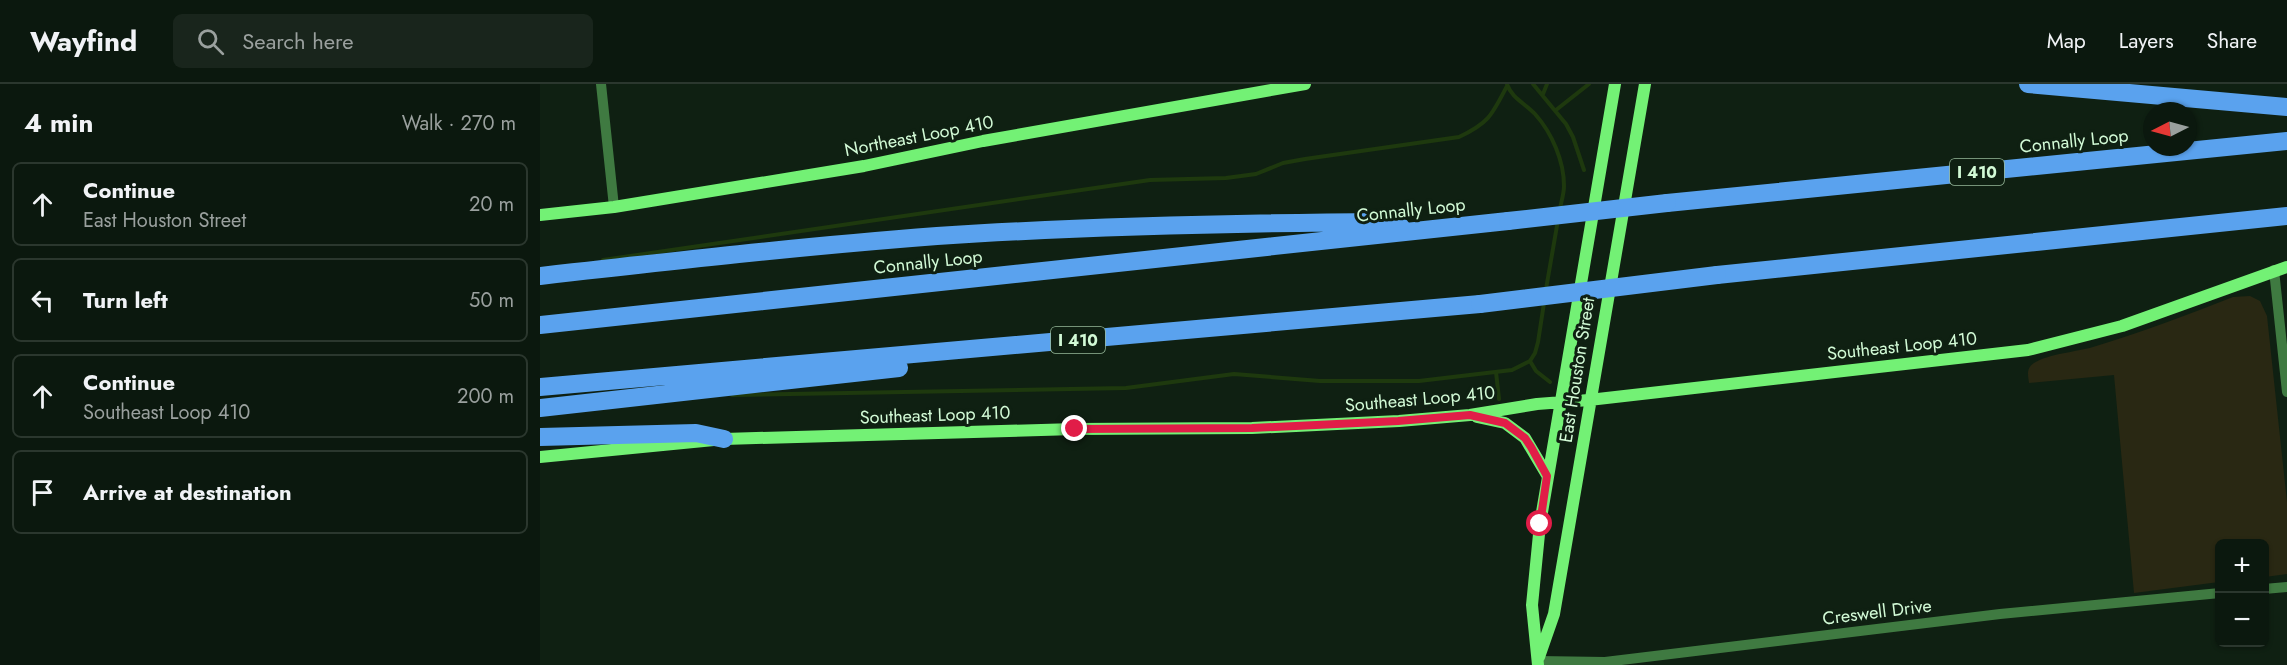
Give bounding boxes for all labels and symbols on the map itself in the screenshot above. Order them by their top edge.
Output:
north arrow [2143,102,2197,156]
street label: Northeast Loop 410 [842,109,996,163]
street label: Connally Loop [2018,122,2130,160]
road number: I 410 [1950,159,2004,185]
street label: Connally Loop [1355,191,1467,229]
street label: Connally Loop [872,243,984,281]
street label: East Houston Street [1553,295,1601,445]
street label: Southeast Loop 410 [1826,325,1978,367]
road number: I 410 [1051,327,1105,353]
street label: Southeast Loop 410 [1344,379,1496,419]
street label: Southeast Loop 410 [859,399,1011,431]
route end [1061,415,1087,441]
route start [1526,510,1552,536]
street label: Creswell Drive [1821,592,1933,632]

